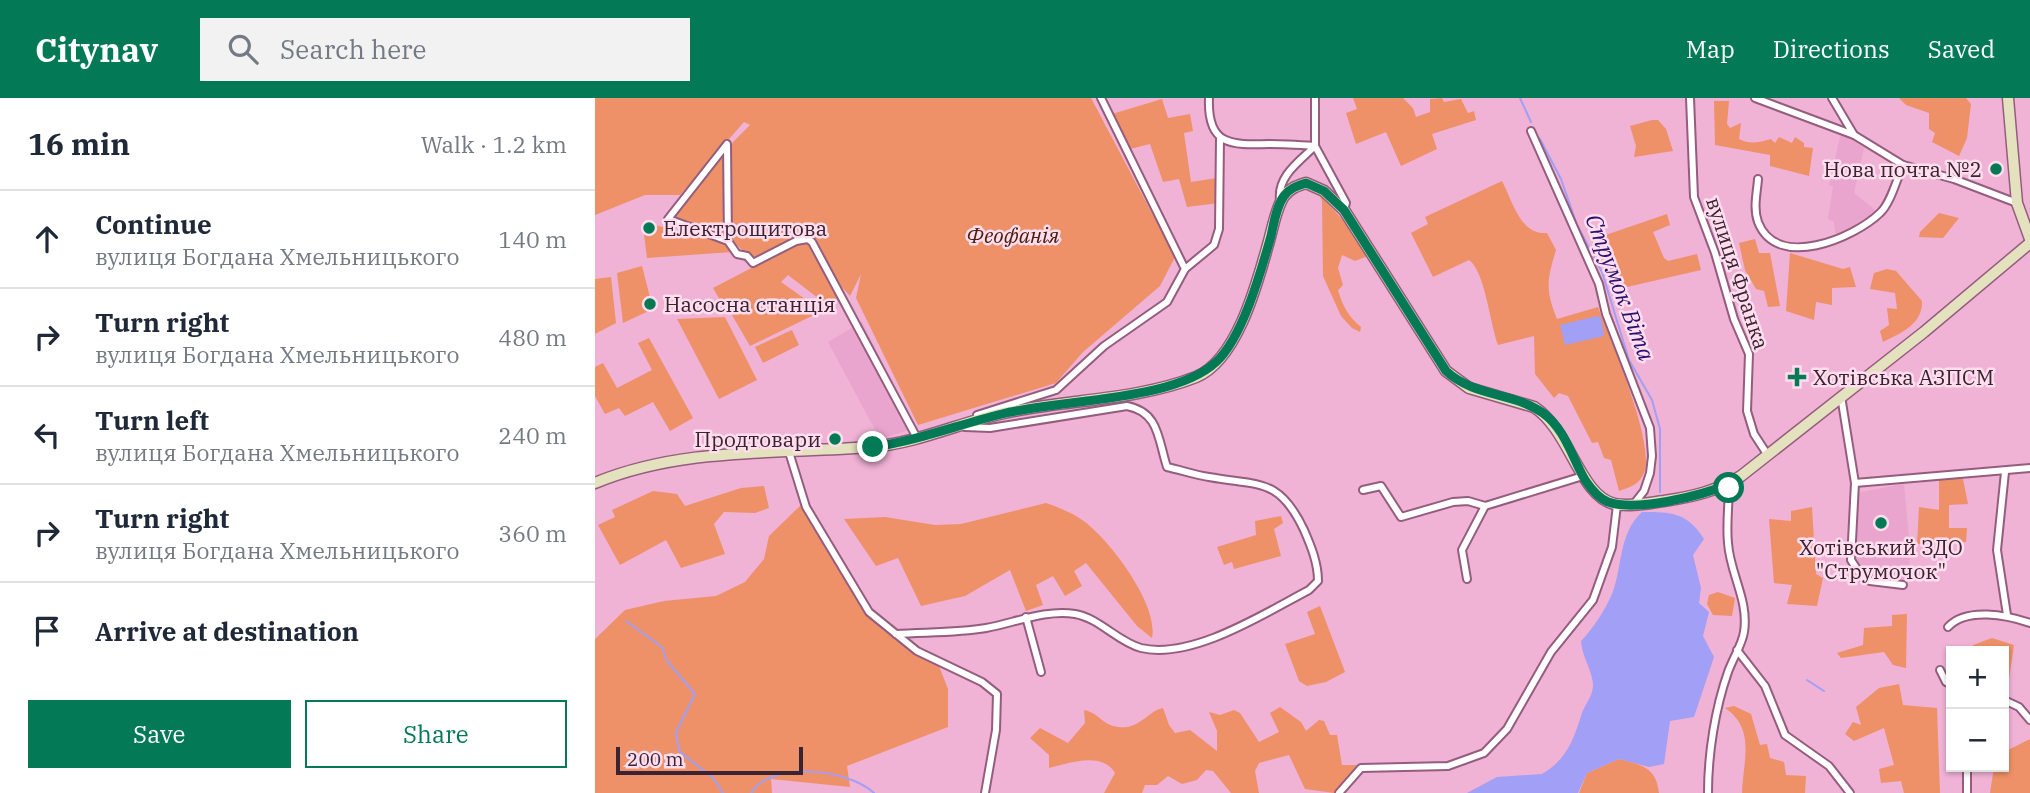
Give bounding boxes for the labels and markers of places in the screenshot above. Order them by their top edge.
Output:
place label: Нова почта №2 [1823,155,1982,183]
marker: Нова почта №2 [1988,161,2004,177]
place label: Електрощитова [663,214,827,242]
marker: Електрощитова [641,220,657,236]
place label: Насосна станція [664,290,836,318]
marker: Насосна станція [642,296,658,312]
place label: Хотівська АЗПСМ [1813,363,1994,391]
marker: Хотівська АЗПСМ [1787,367,1807,387]
place label: Продтовари [694,425,821,453]
marker: Продтовари [827,431,843,447]
marker: Хотівський ЗДО "Струмочок" [1873,515,1889,531]
place label: Хотівський ЗДО "Струмочок" [1799,533,1963,585]

